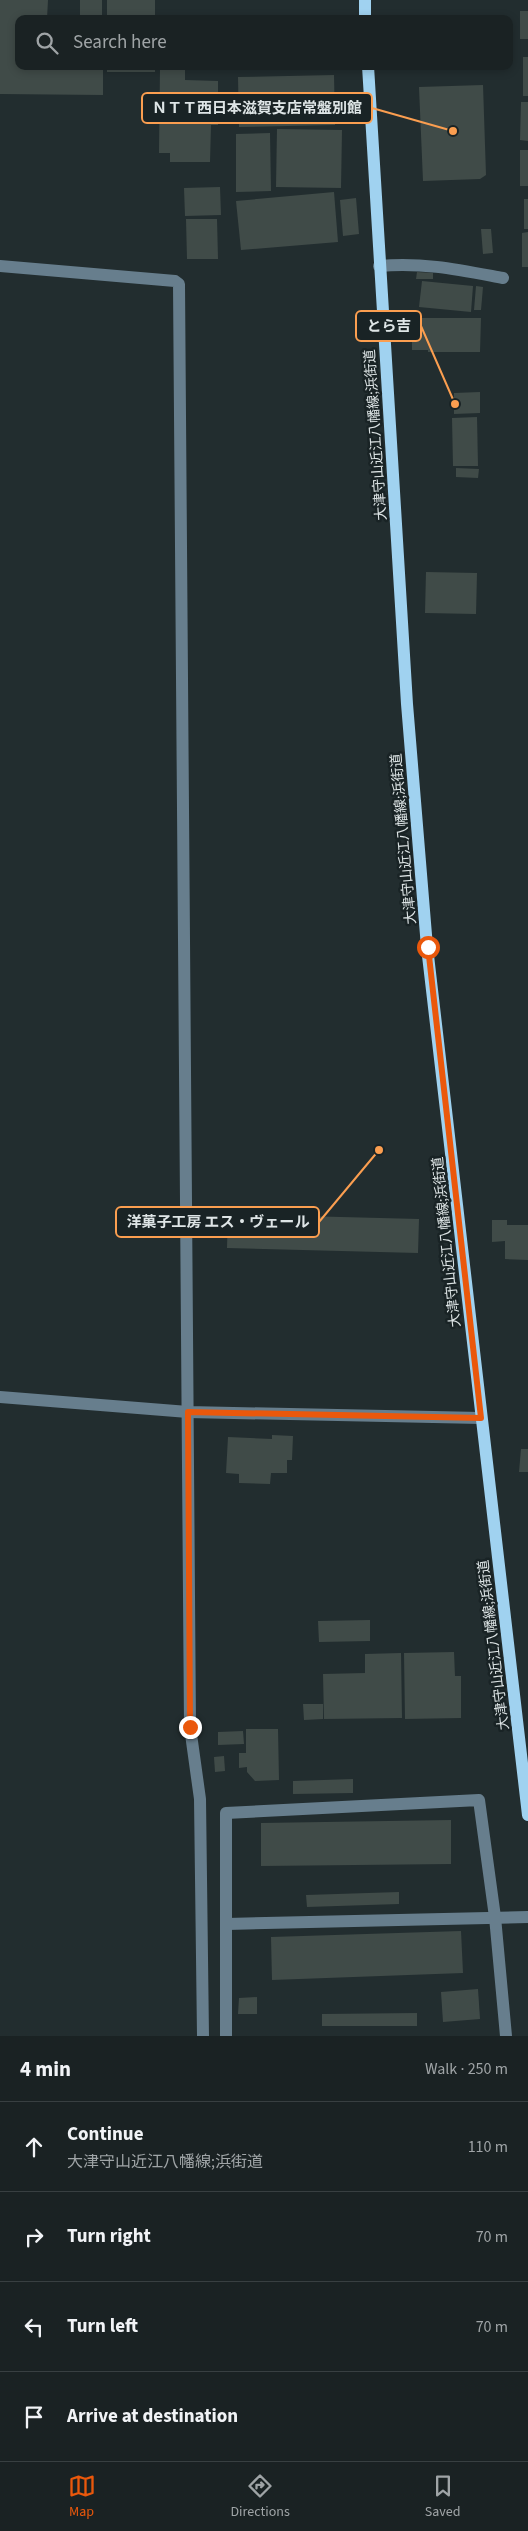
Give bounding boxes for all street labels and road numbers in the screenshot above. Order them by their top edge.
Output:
street label: 大津守山近江八幡線;浜街道 [360,349,392,521]
street label: 大津守山近江八幡線;浜街道 [387,753,421,925]
street label: 大津守山近江八幡線;浜街道 [428,1156,466,1328]
street label: 大津守山近江八幡線;浜街道 [474,1559,514,1731]

